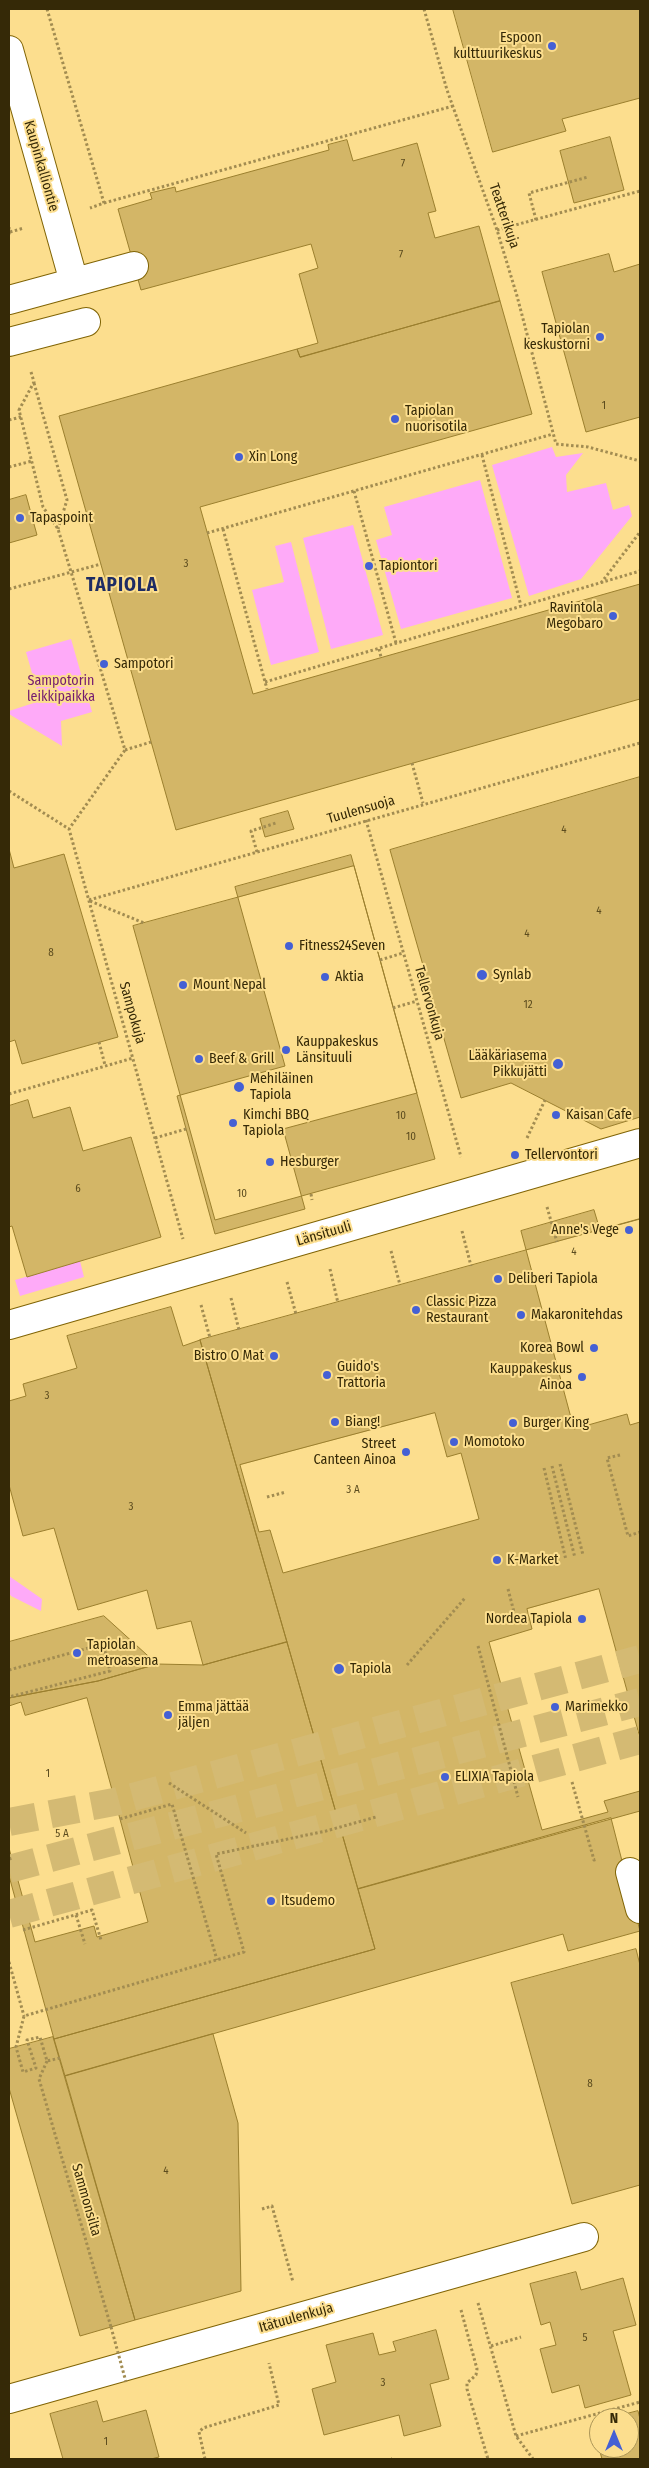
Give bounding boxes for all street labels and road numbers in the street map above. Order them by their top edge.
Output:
street label: Kaupinkalliontie [20,119,62,213]
street label: Teatterikuja [485,181,523,251]
street label: Tuulensuoja [325,792,397,828]
street label: Tellervonkuja [410,964,448,1042]
street label: Sampokuja [115,980,149,1046]
street label: Länsituuli [295,1218,353,1250]
street label: Sammonsilta [68,2162,104,2238]
street label: Itätuulenkuja [257,2299,335,2337]

